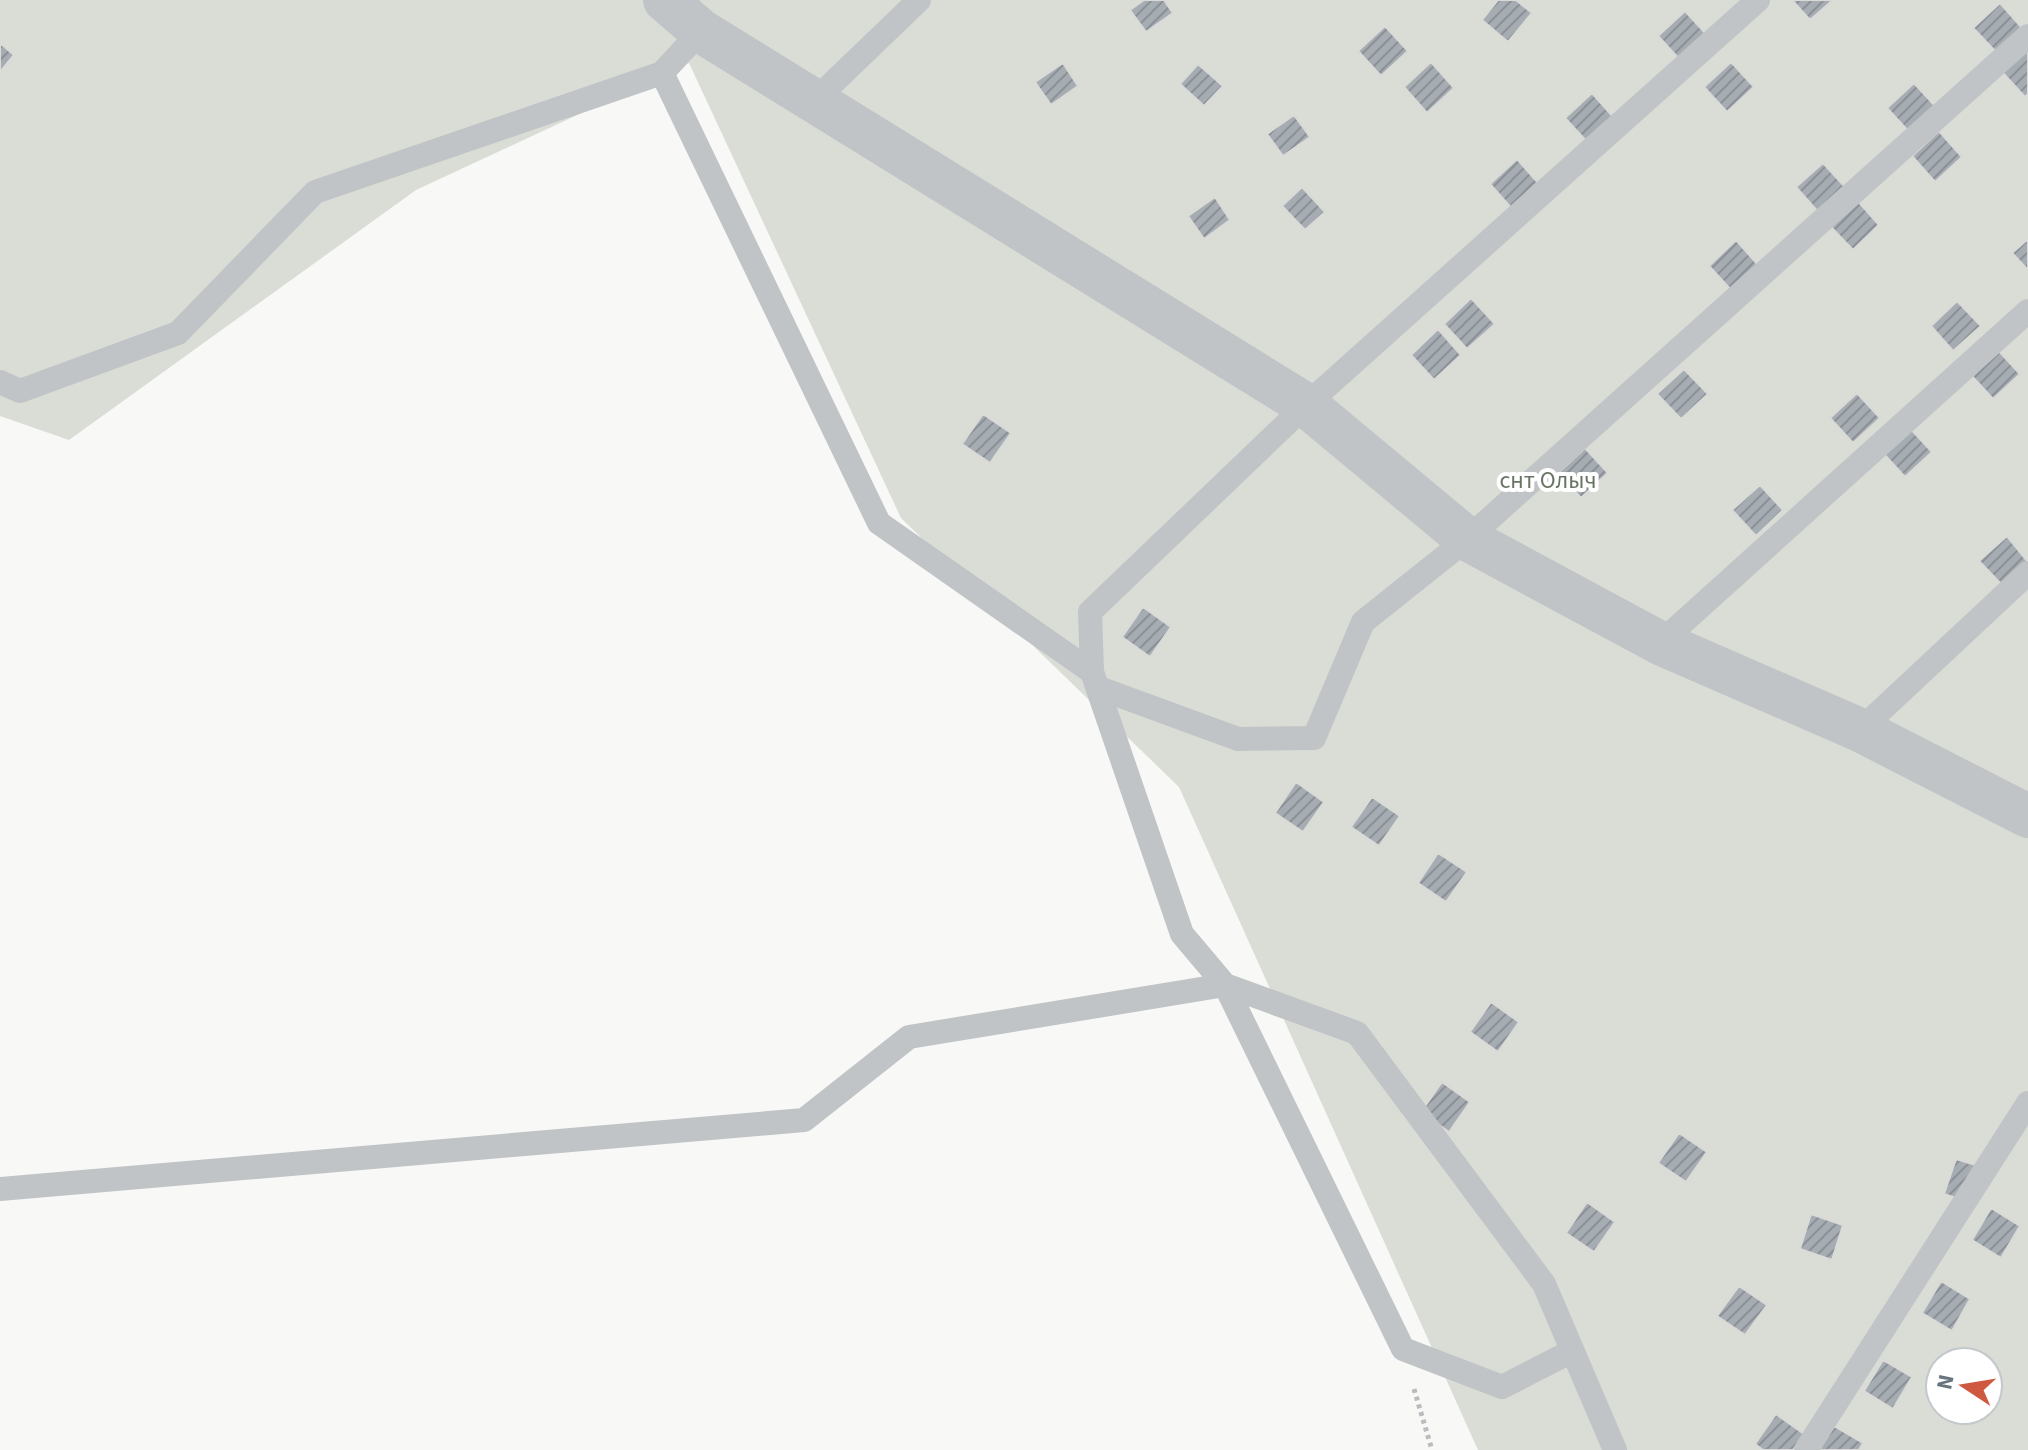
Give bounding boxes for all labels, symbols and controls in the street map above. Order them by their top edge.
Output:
park label: снт Олыч [1499,463,1597,498]
north arrow [1924,1346,2004,1426]
text: N [1928,1372,1963,1393]

